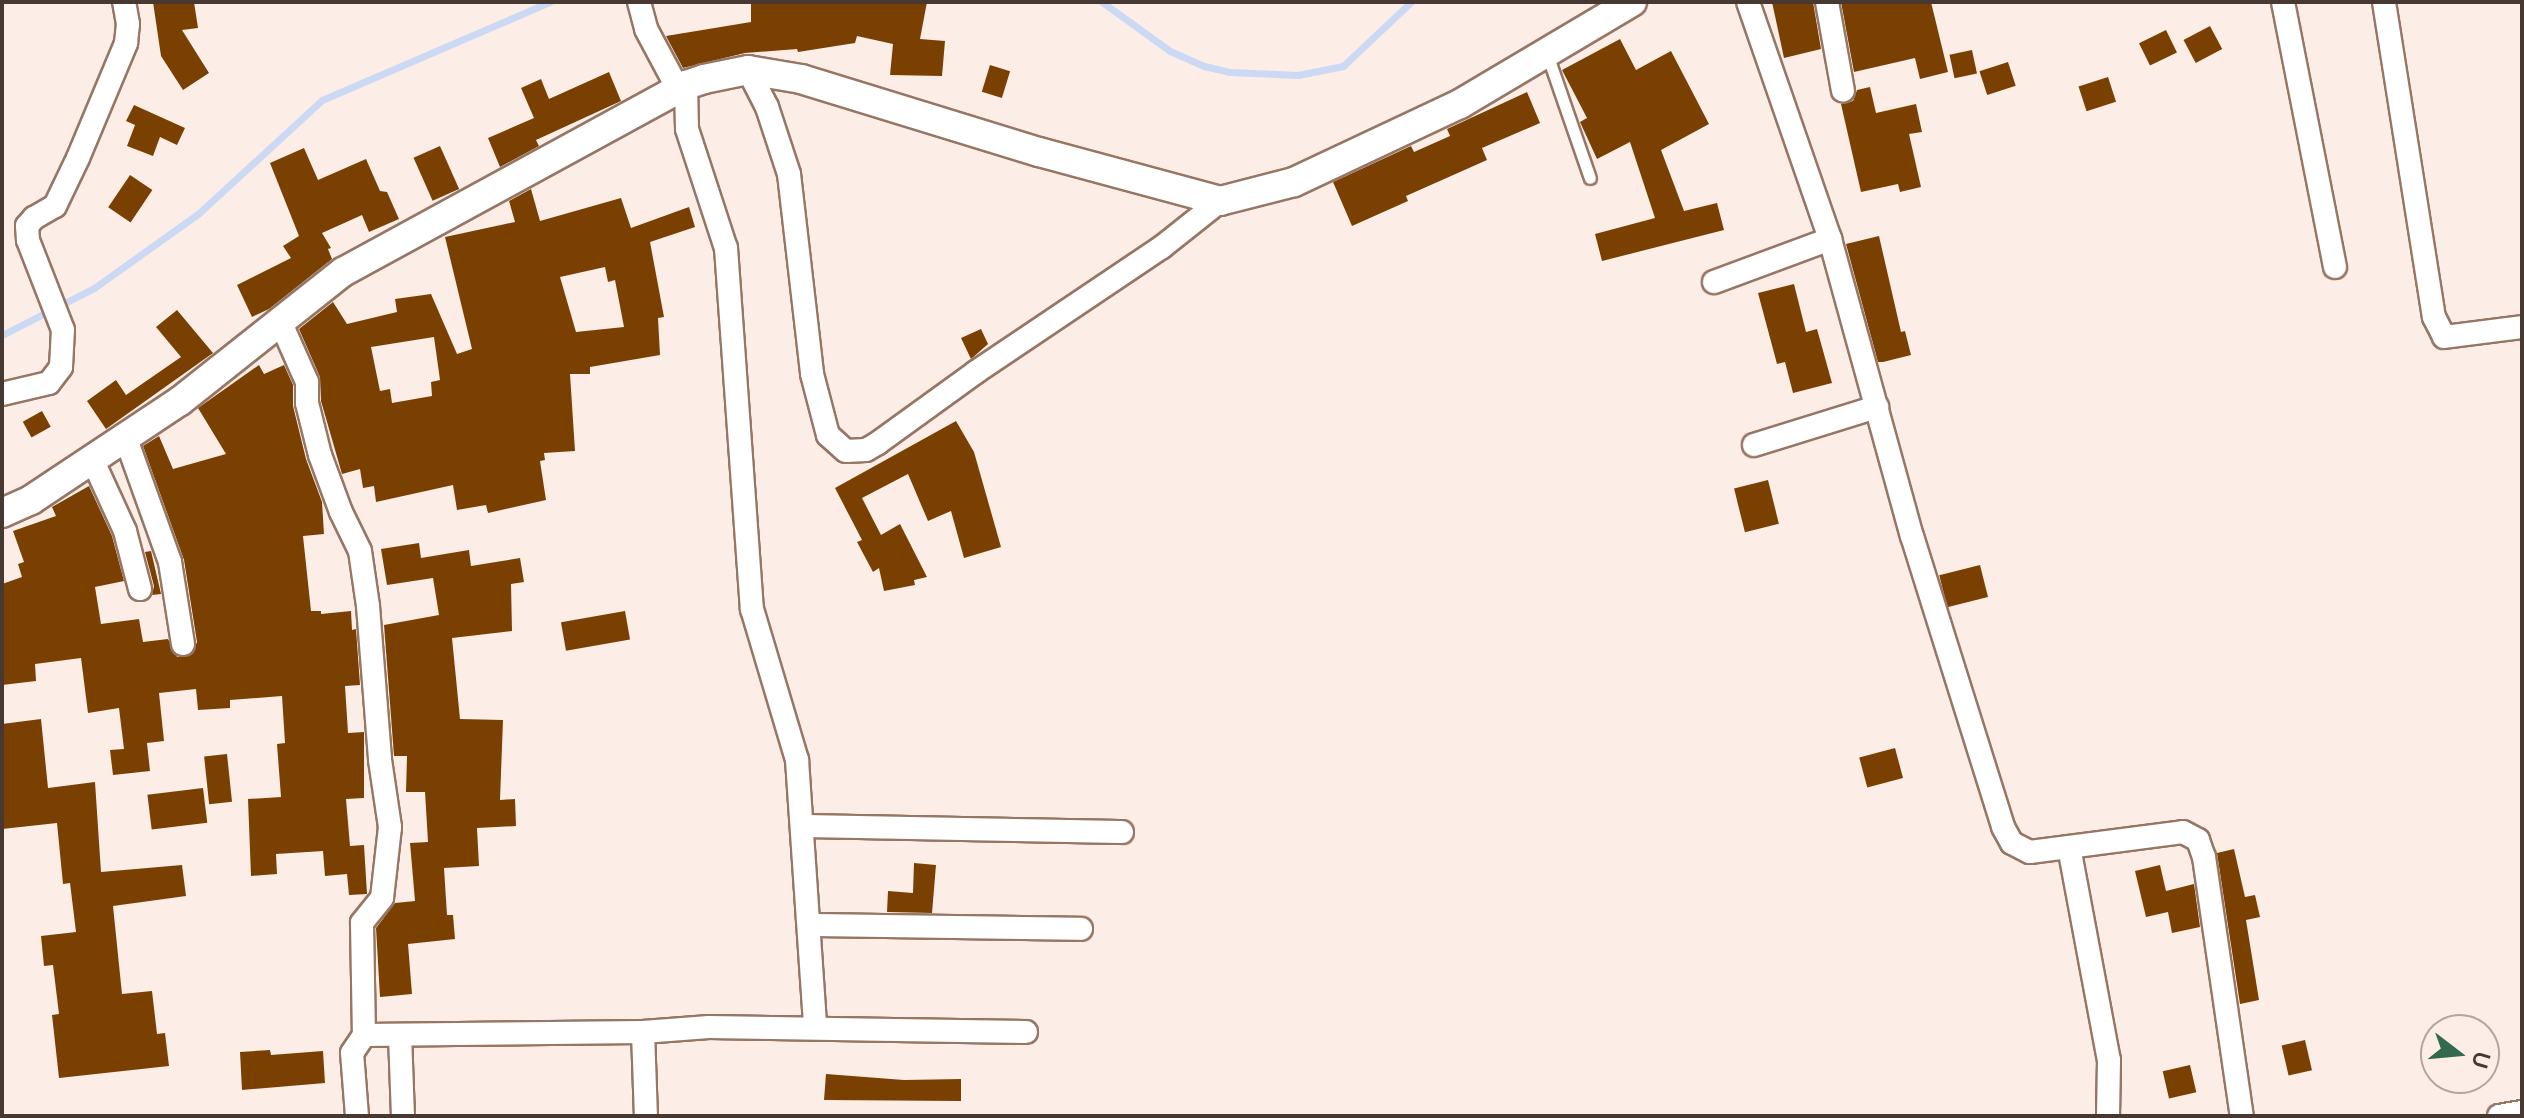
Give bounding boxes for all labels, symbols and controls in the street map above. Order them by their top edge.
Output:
north arrow [2420,1014,2500,1094]
text: U [2466,1049,2497,1072]

